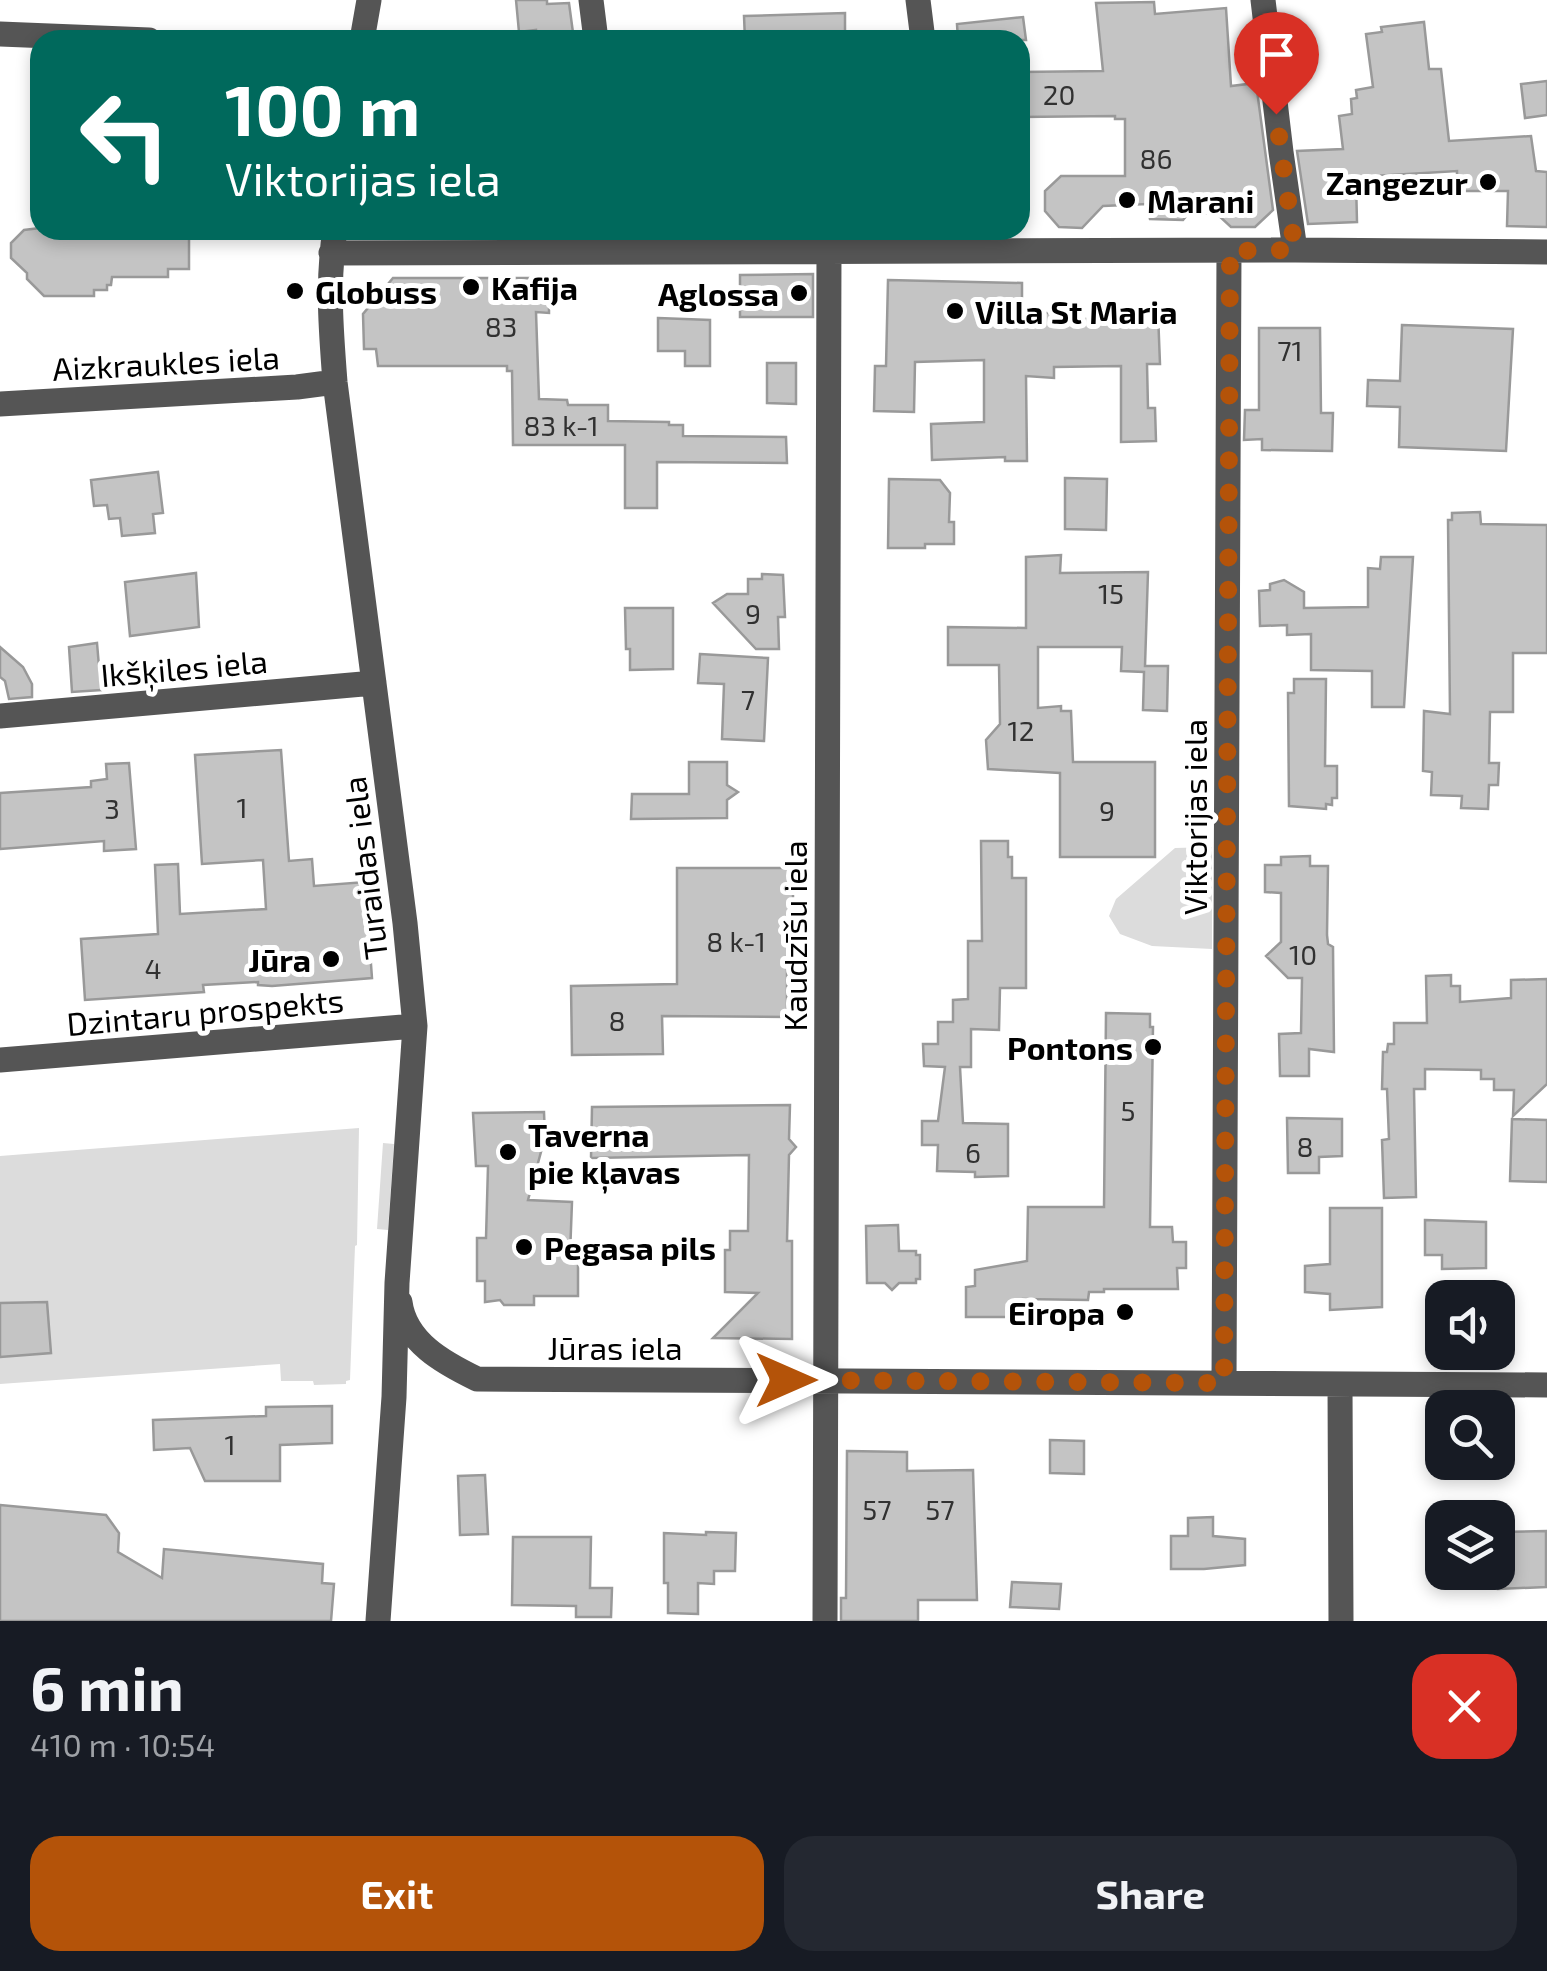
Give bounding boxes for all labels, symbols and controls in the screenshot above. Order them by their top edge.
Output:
pin [1234,12,1319,115]
icon: arrive [1249,27,1304,82]
text: 100 m [225,66,420,150]
icon: left [60,70,190,200]
house number: 20 [1043,77,1075,111]
house number: 86 [1139,141,1173,175]
text: Viktorijas iela [225,151,501,205]
place label: Zangezur [1326,163,1468,201]
marker: Zangezur [1477,171,1499,193]
place label: Marani [1147,181,1254,219]
marker: Marani [1116,189,1138,211]
place label: Kafija [491,268,578,306]
place label: Globuss [315,272,437,310]
place label: Aglossa [658,274,779,312]
marker: Kafija [460,276,482,298]
marker: Globuss [284,280,306,302]
marker: Aglossa [788,282,810,304]
place label: Villa St Maria [975,292,1177,330]
marker: Villa St Maria [944,300,966,322]
house number: 83 [485,309,517,343]
house number: 71 [1277,333,1303,367]
street label: Aizkraukles iela [51,337,281,387]
house number: 83 k-1 [523,408,599,442]
house number: 15 [1098,576,1124,610]
house number: 9 [745,596,761,630]
street label: Ikšķiles iela [99,641,269,696]
house number: 7 [741,682,755,716]
house number: 12 [1008,713,1034,747]
street label: Viktorijas iela [1175,719,1214,915]
street label: Turaidas iela [334,774,394,962]
house number: 1 [236,790,248,824]
house number: 3 [104,791,120,825]
house number: 9 [1099,793,1115,827]
street label: Kaudzīšu iela [775,840,813,1032]
house number: 8 k-1 [706,924,766,958]
house number: 10 [1289,937,1317,971]
place label: Jūra [248,940,311,978]
marker: Jūra [320,948,342,970]
house number: 4 [144,951,162,985]
street label: Dzintaru prospekts [65,980,345,1042]
house number: 8 [609,1003,626,1037]
place label: Pontons [1007,1028,1133,1066]
marker: Pontons [1142,1036,1164,1058]
house number: 5 [1120,1093,1136,1127]
place label: Taverna pie kļavas [528,1115,681,1194]
house number: 8 [1297,1129,1314,1163]
house number: 6 [965,1135,981,1169]
marker: Taverna pie kļavas [497,1141,519,1163]
place label: Pegasa pils [544,1228,716,1266]
marker: Pegasa pils [513,1236,535,1258]
map controls [1425,1280,1515,1590]
button: sound [1425,1280,1515,1370]
place label: Eiropa [1008,1293,1105,1331]
marker: Eiropa [1114,1301,1136,1323]
street label: Jūras iela [547,1328,683,1366]
position arrow [734,1328,838,1432]
button: search [1425,1390,1515,1480]
house number: 1 [224,1427,236,1461]
house number: 57 [862,1492,892,1526]
house number: 57 [925,1492,955,1526]
button: layers [1425,1500,1515,1590]
text: 6 min [30,1651,184,1723]
button: close [1412,1654,1517,1759]
text: 410 m · 10:54 [30,1725,215,1763]
button: Exit [30,1836,764,1951]
button: Share [784,1836,1517,1951]

